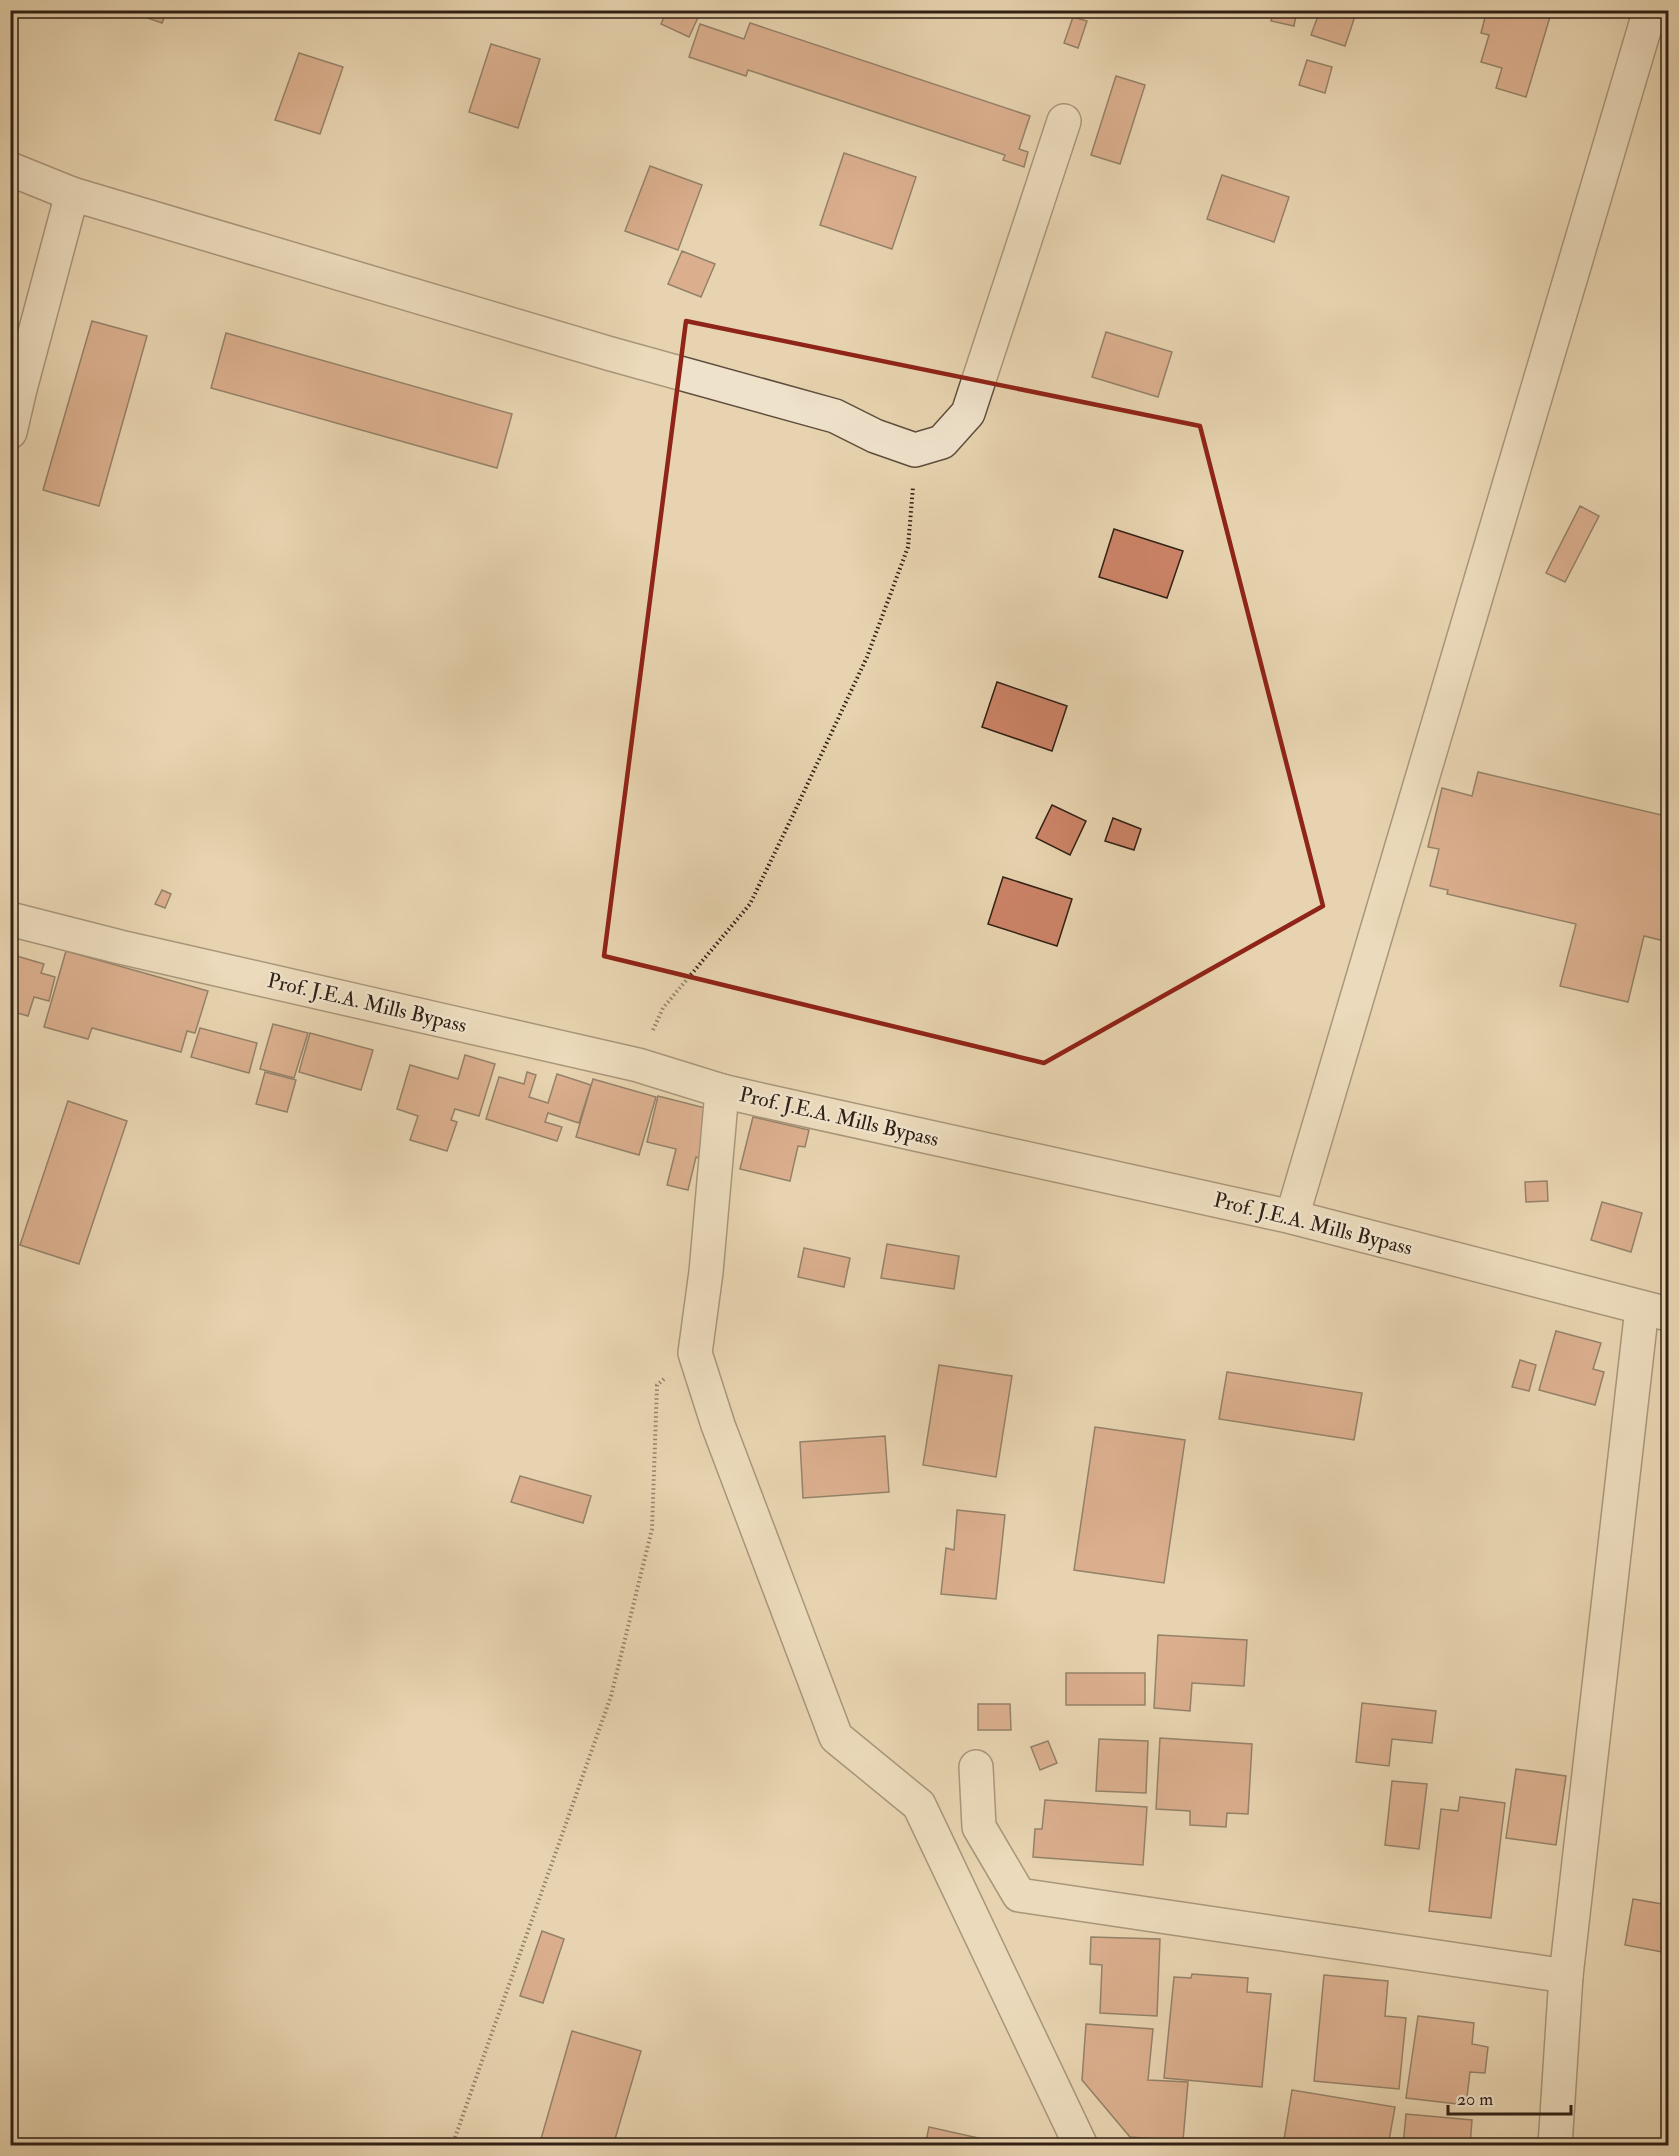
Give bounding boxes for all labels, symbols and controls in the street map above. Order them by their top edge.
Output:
street label: Prof. J.E.A. Mills Bypass [265,967,469,1039]
street label: Prof. J.E.A. Mills Bypass [737,1081,941,1153]
street label: Prof. J.E.A. Mills Bypass [1211,1186,1415,1262]
scale bar [1448,2078,1571,2116]
text: 20 m [1457,2088,1493,2111]

